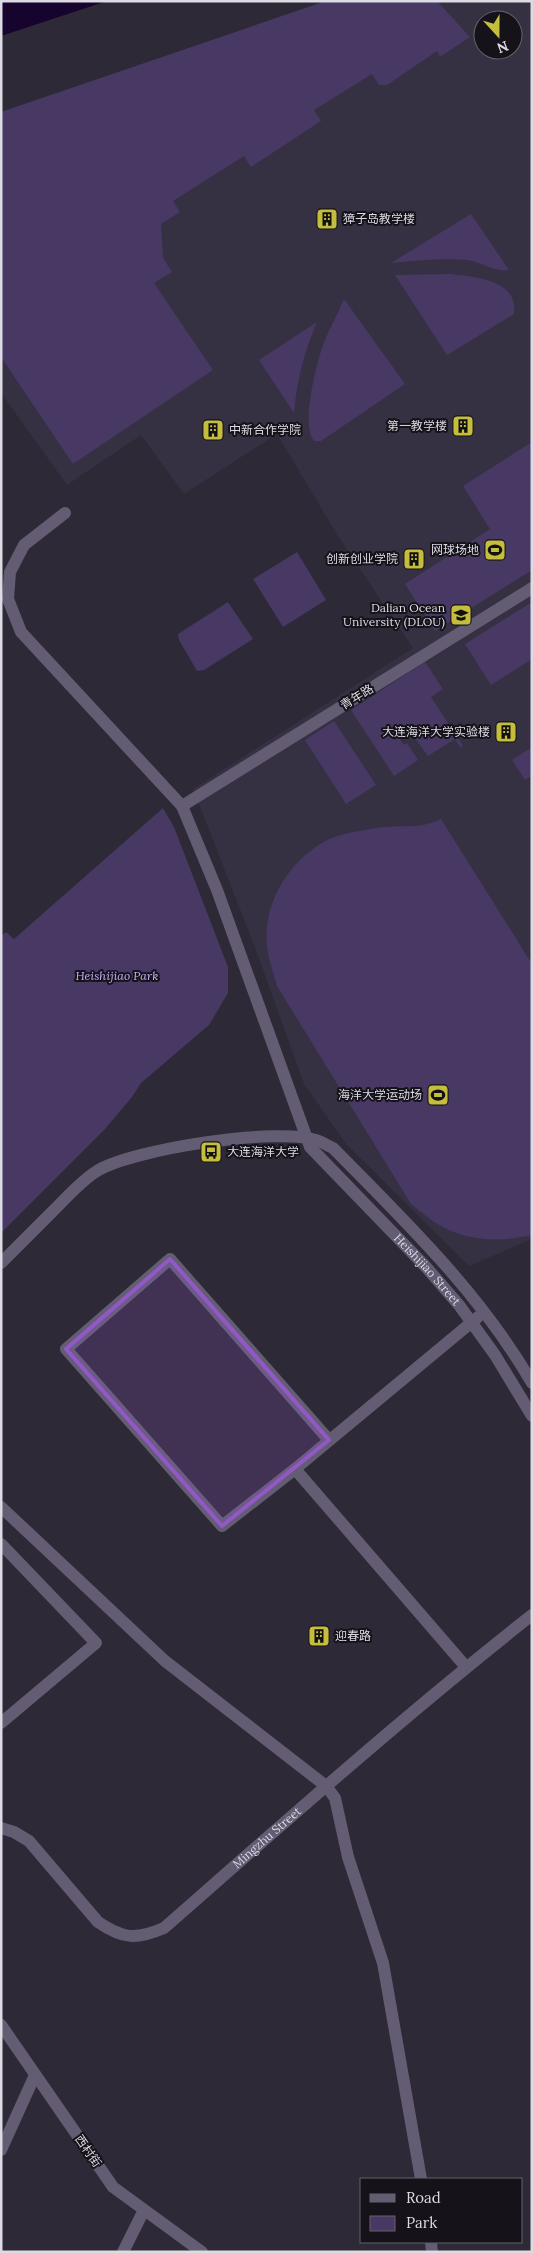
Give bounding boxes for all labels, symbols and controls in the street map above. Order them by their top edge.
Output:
north arrow [473,10,523,60]
text: N [494,37,511,58]
building icon: 獐子岛教学楼 [315,207,339,231]
place label: 獐子岛教学楼 [343,211,415,226]
building icon: 第一教学楼 [451,414,475,438]
building icon: 中新合作学院 [201,418,225,442]
place label: 第一教学楼 [387,418,447,433]
place label: 中新合作学院 [229,422,301,437]
sports icon: 网球场地 [483,538,507,562]
place label: 网球场地 [431,542,479,557]
building icon: 创新创业学院 [402,547,426,571]
place label: 创新创业学院 [326,551,398,566]
place label: Dalian Ocean University (DLOU) [343,600,445,630]
school or university icon: Dalian Ocean University (DLOU) [449,603,473,627]
street label: 青年路 [337,681,376,712]
building icon: 大连海洋大学实验楼 [494,720,518,744]
place label: 大连海洋大学实验楼 [382,724,490,739]
park label: Heishijiao Park [75,968,159,983]
sports icon: 海洋大学运动场 [426,1083,450,1107]
place label: 海洋大学运动场 [338,1087,422,1102]
bus stop icon: 大连海洋大学 [199,1140,223,1164]
place label: 大连海洋大学 [227,1144,299,1159]
street label: Heishijiao Street [391,1230,464,1309]
building icon: 迎春路 [307,1624,331,1648]
place label: 迎春路 [335,1628,371,1643]
street label: Mingzhu Street [229,1803,304,1871]
street label: 西村街 [72,2132,105,2170]
legend [360,2178,523,2243]
text: Road [406,2188,441,2207]
text: Park [406,2213,437,2232]

